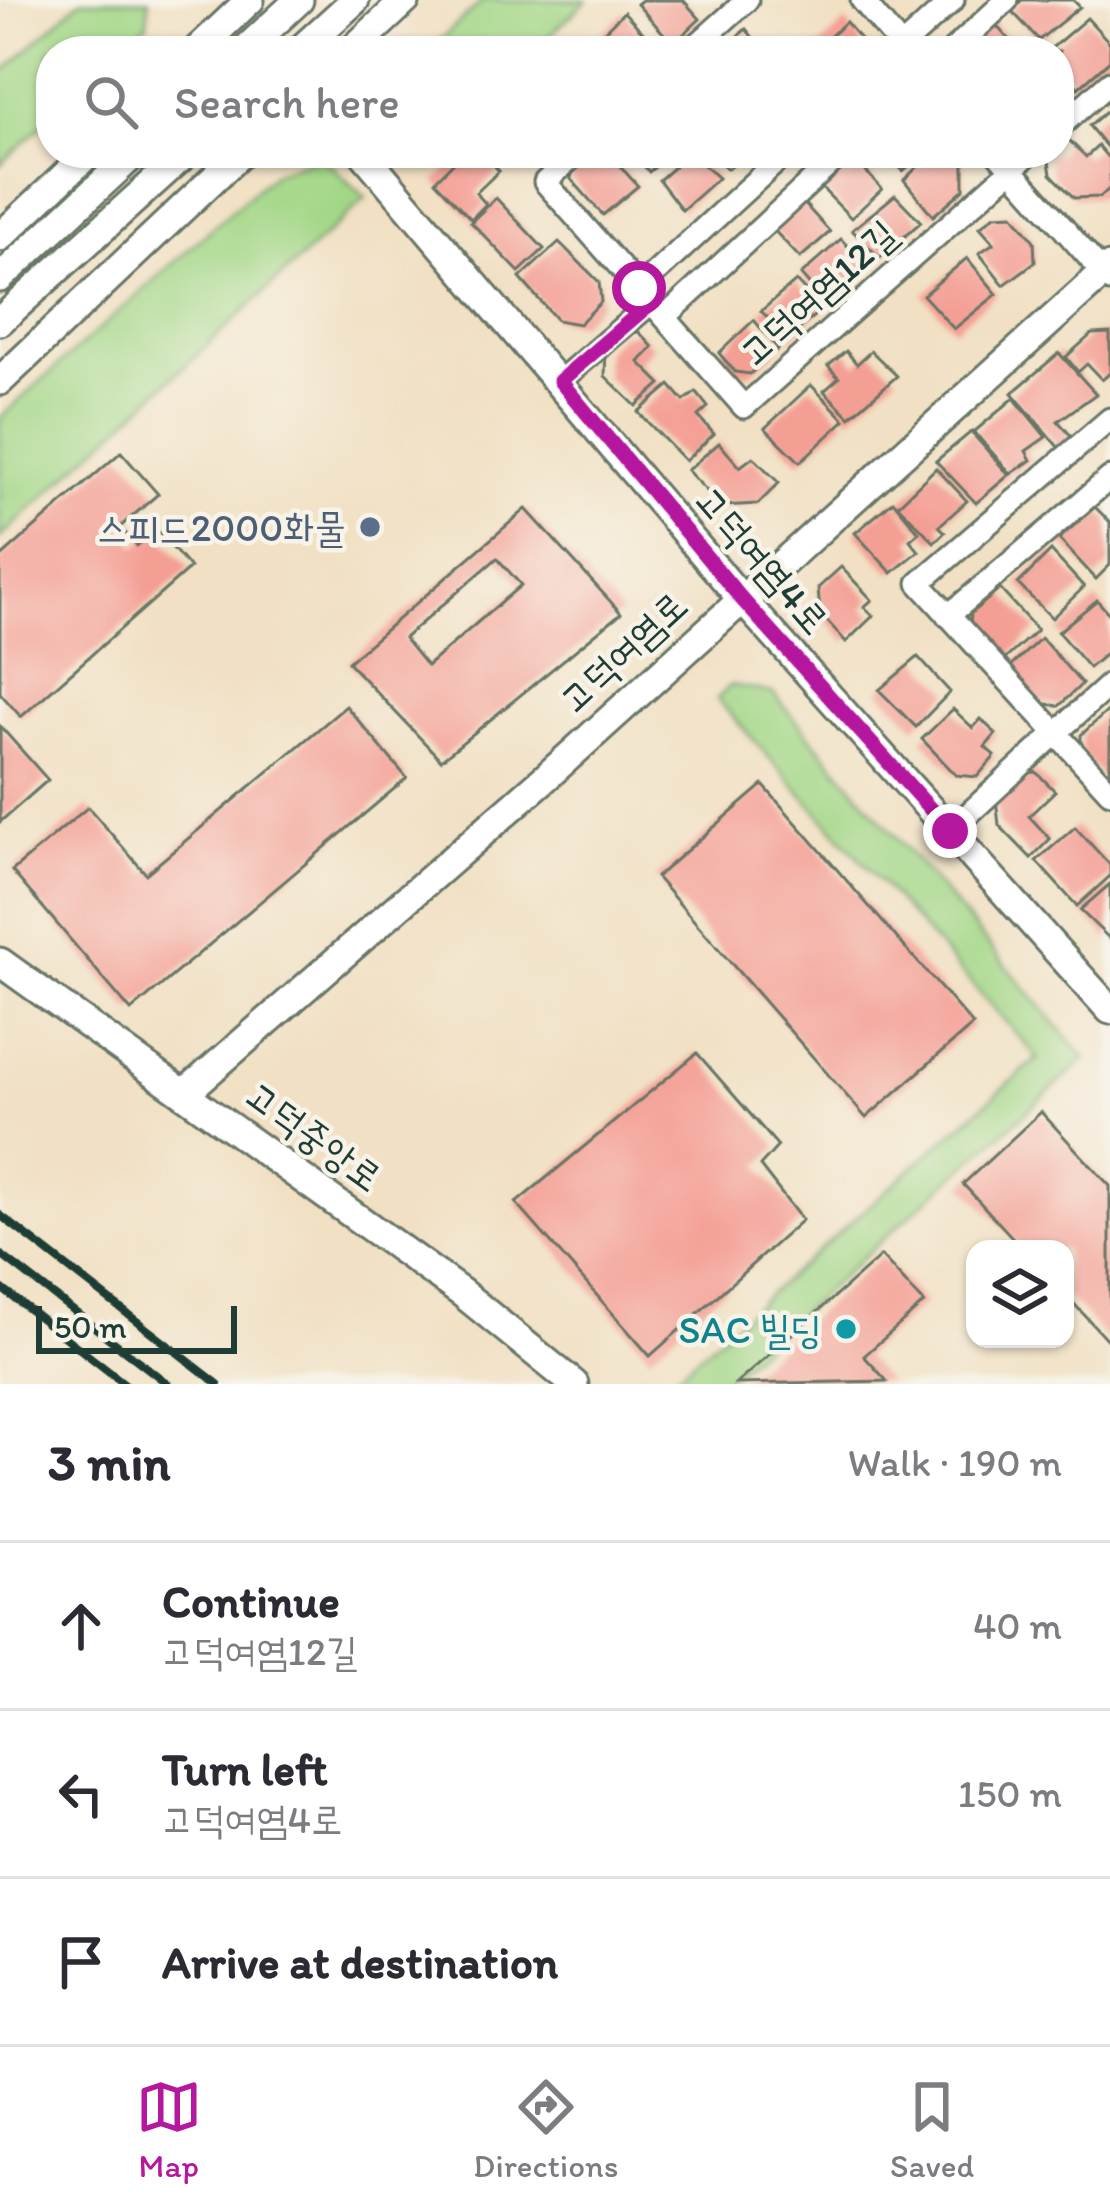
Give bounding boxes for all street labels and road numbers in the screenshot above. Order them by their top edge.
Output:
street label: 고덕여염12길 [730,210,906,376]
street label: 고덕여염4로 [685,477,839,643]
street label: 고덕여염로 [550,581,696,723]
street label: 고덕중앙로 [237,1071,391,1201]

